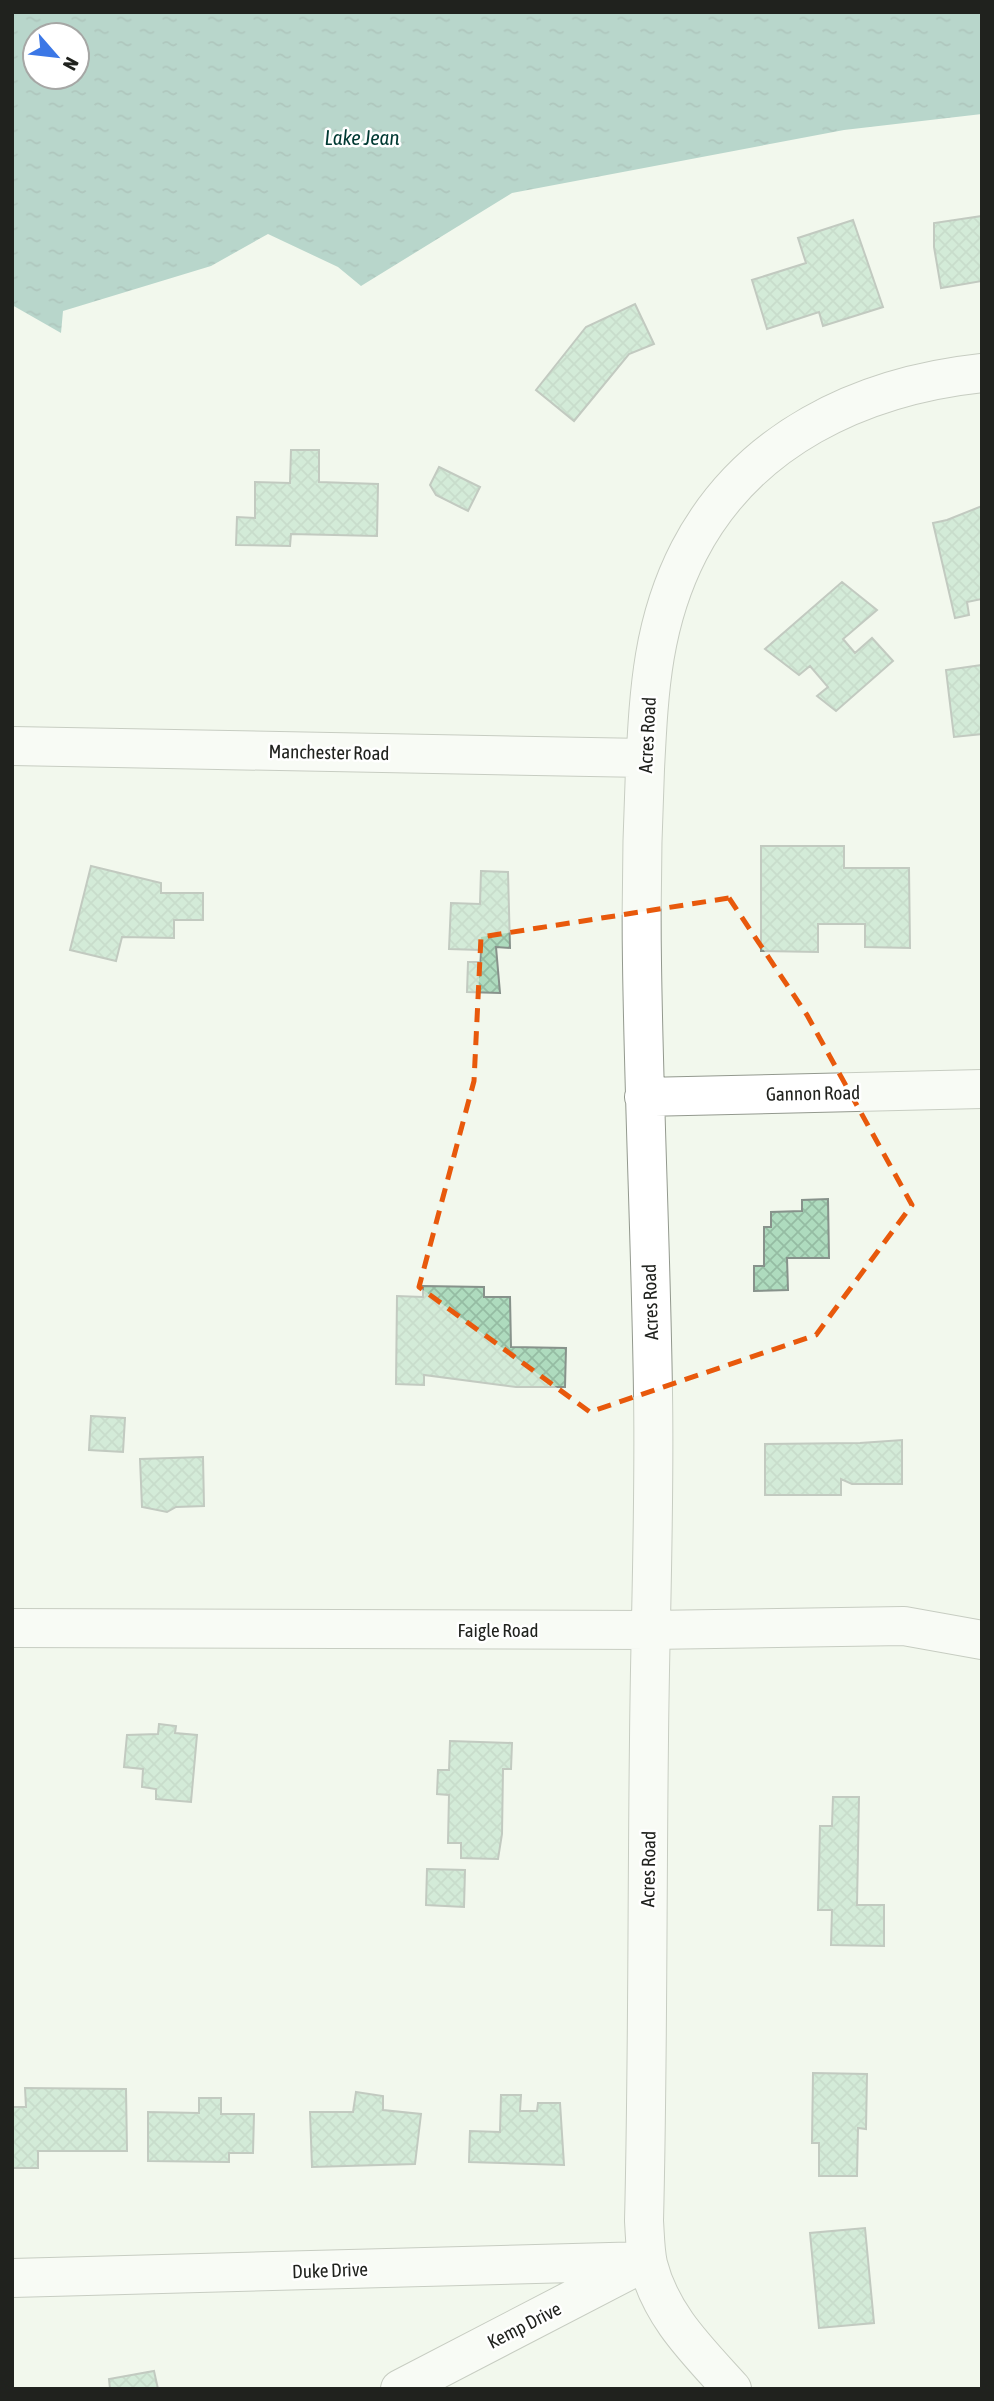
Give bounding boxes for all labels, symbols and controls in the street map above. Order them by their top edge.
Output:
north arrow [21,21,91,91]
text: N [59,54,83,74]
water label: Lake Jean [325,125,399,149]
street label: Acres Road [634,696,660,774]
street label: Manchester Road [268,740,390,764]
street label: Gannon Road [766,1081,860,1105]
street label: Acres Road [638,1264,662,1340]
street label: Faigle Road [458,1619,539,1641]
street label: Acres Road [636,1831,660,1907]
street label: Duke Drive [292,2258,368,2282]
street label: Kemp Drive [483,2297,565,2353]

